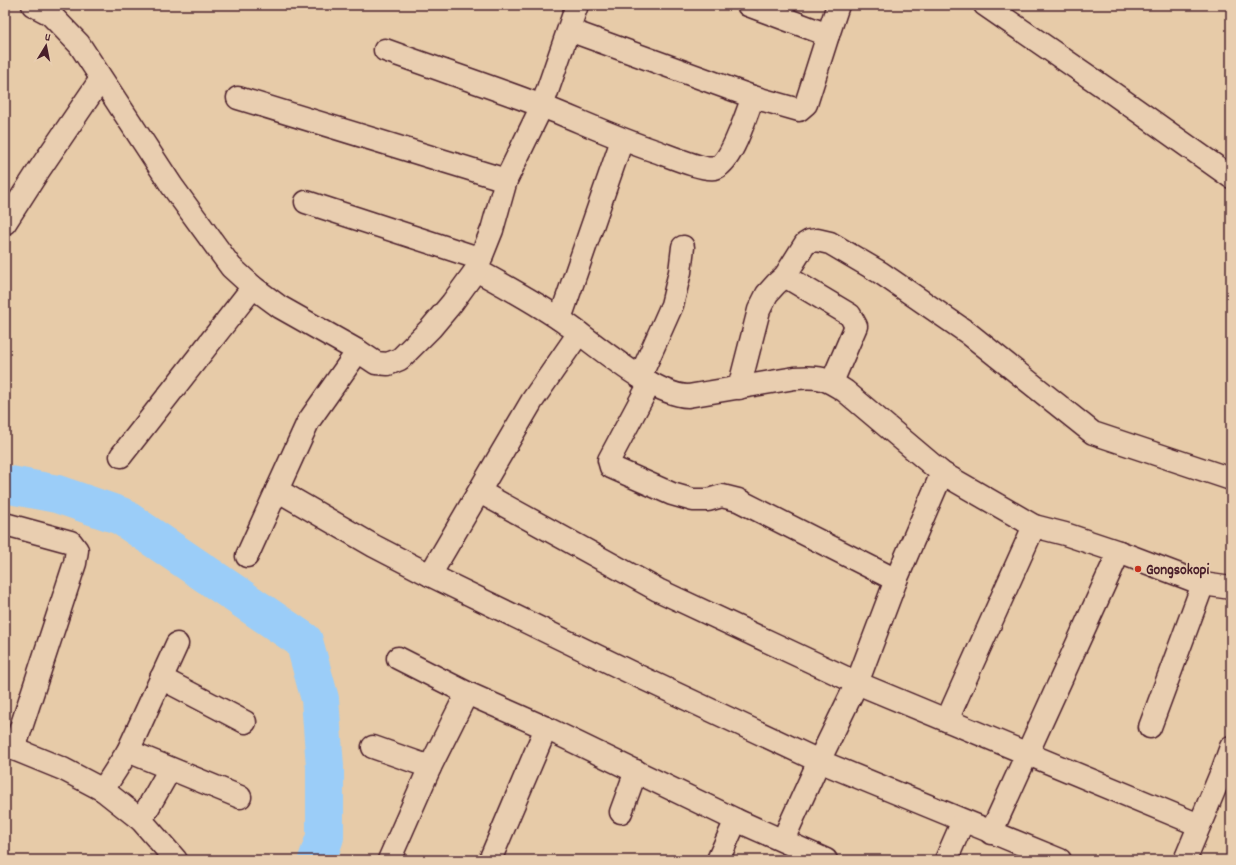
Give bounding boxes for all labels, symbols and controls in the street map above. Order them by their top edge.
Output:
north arrow [26,26,66,66]
text: U [43,30,51,46]
place label: Gongsokopi [1146,560,1209,582]
marker: Gongsokopi [1133,564,1143,574]

